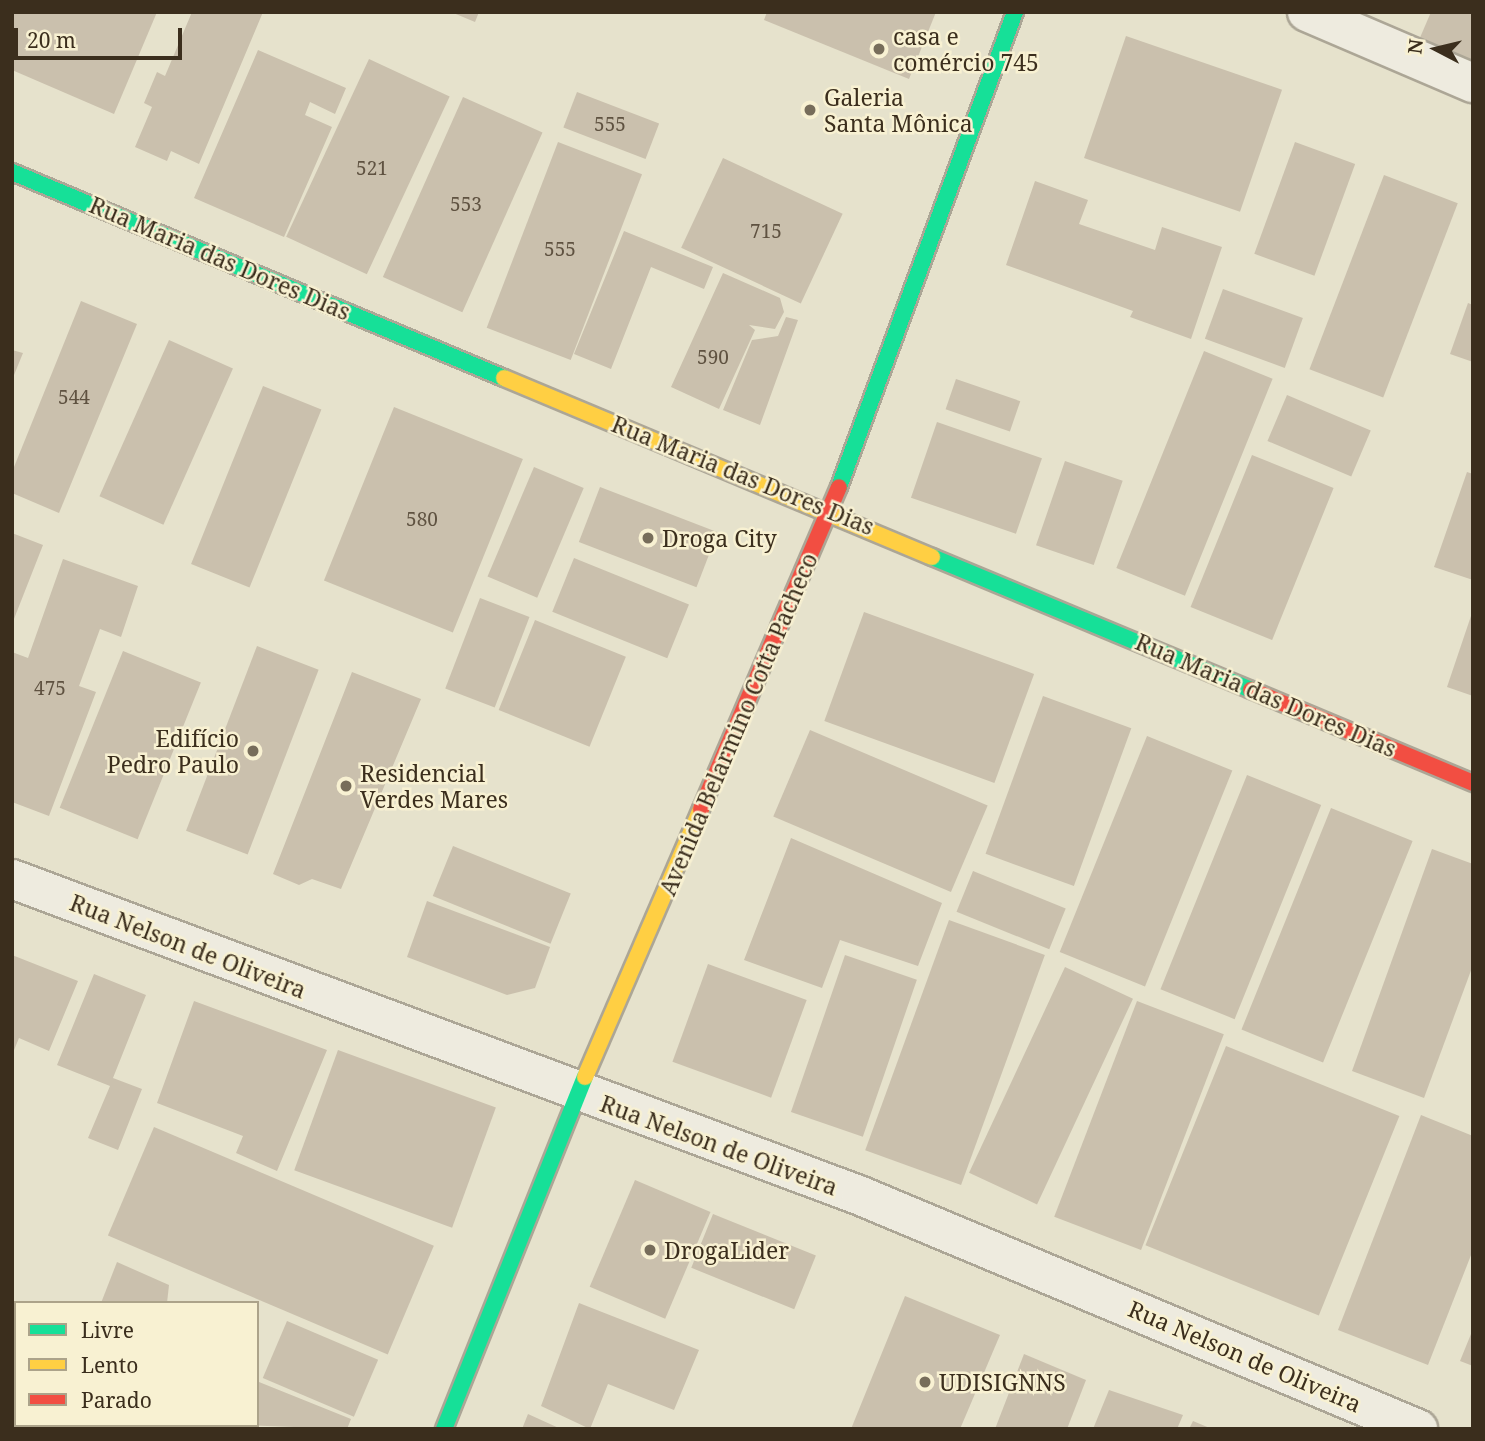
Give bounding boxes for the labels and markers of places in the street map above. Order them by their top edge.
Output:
place label: casa e comércio 745 [893,22,1039,76]
marker: casa e comércio 745 [871,41,887,57]
place label: Galeria Santa Mônica [824,83,973,137]
marker: Galeria Santa Mônica [802,102,818,118]
place label: Droga City [662,524,777,552]
marker: Droga City [640,530,656,546]
place label: Edifício Pedro Paulo [107,724,239,778]
marker: Edifício Pedro Paulo [245,743,261,759]
place label: Residencial Verdes Mares [360,759,508,813]
marker: Residencial Verdes Mares [338,778,354,794]
place label: DrogaLider [664,1236,789,1264]
marker: DrogaLider [642,1242,658,1258]
place label: UDISIGNNS [939,1368,1066,1396]
marker: UDISIGNNS [917,1374,933,1390]

